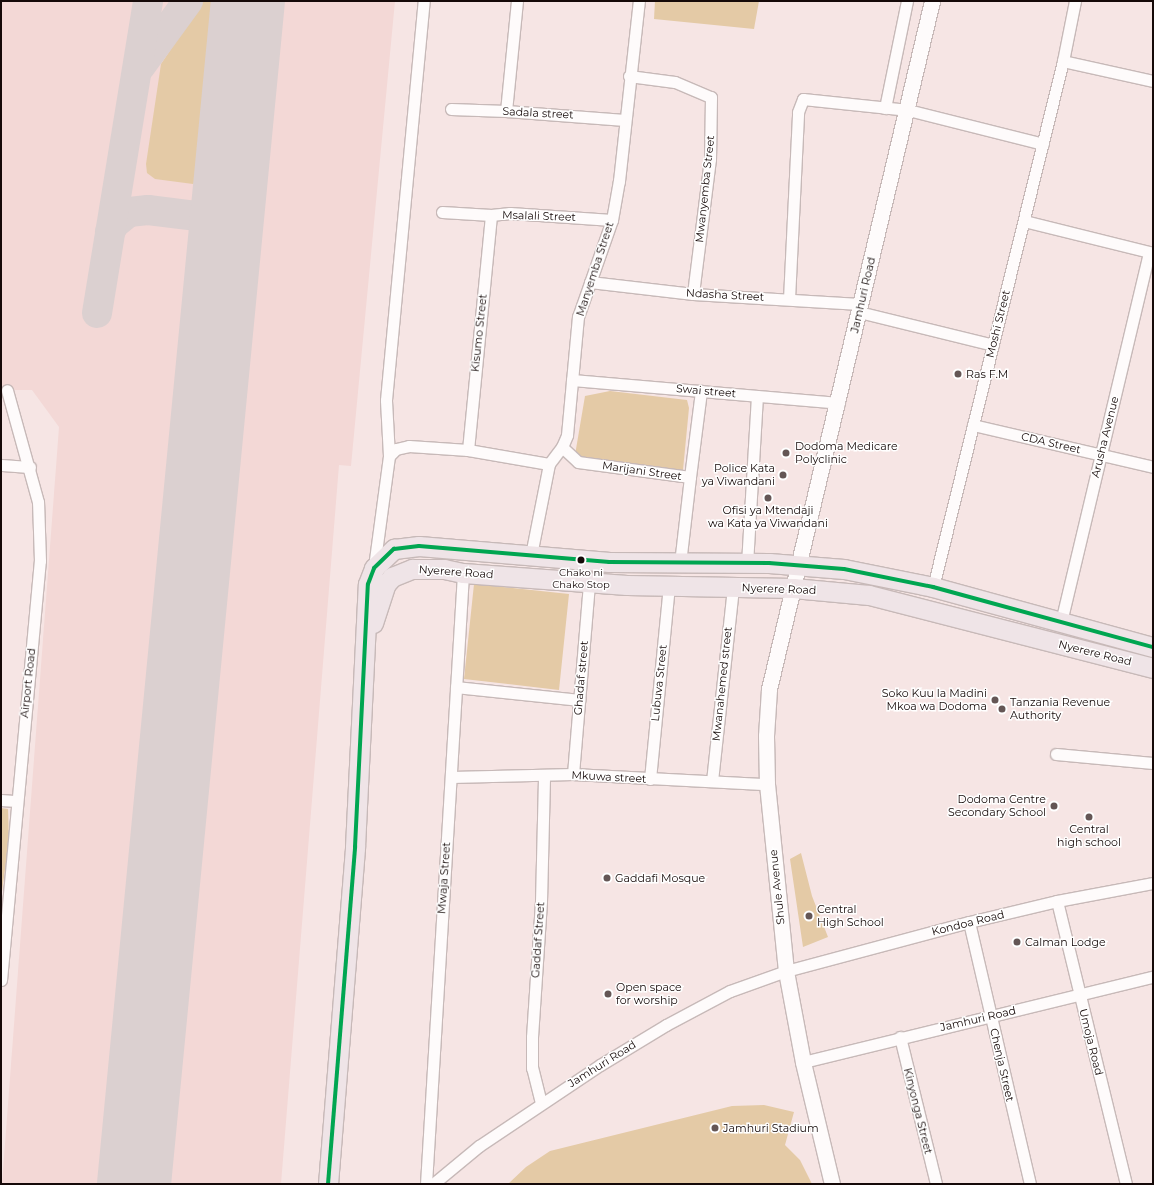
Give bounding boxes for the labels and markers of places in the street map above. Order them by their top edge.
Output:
place label: Ras F.M [966,367,1008,381]
marker: Ras F.M [953,369,963,379]
place label: Dodoma Medicare Polyclinic [795,440,898,466]
marker: Dodoma Medicare Polyclinic [780,447,792,459]
place label: Police Kata ya Viwandani [702,462,775,488]
marker: Police Kata ya Viwandani [778,470,788,480]
marker: Ofisi ya Mtendaji wa Kata ya Viwandani [763,493,773,503]
place label: Ofisi ya Mtendaji wa Kata ya Viwandani [708,504,828,530]
marker: Chako ni Chako Stop [576,555,586,565]
place label: Chako ni Chako Stop [552,566,610,590]
place label: Soko Kuu la Madini Mkoa wa Dodoma [882,687,987,713]
marker: Soko Kuu la Madini Mkoa wa Dodoma [990,695,1000,705]
place label: Tanzania Revenue Authority [1010,696,1110,722]
marker: Tanzania Revenue Authority [997,704,1007,714]
place label: Dodoma Centre Secondary School [948,793,1046,819]
marker: Dodoma Centre Secondary School [1049,801,1059,811]
marker: Central high school [1084,812,1094,822]
place label: Central high school [1057,823,1121,849]
place label: Gaddafi Mosque [615,871,705,885]
marker: Gaddafi Mosque [602,873,612,883]
place label: Central High School [817,903,884,929]
marker: Central High School [804,911,814,921]
place label: Calman Lodge [1025,935,1106,949]
marker: Calman Lodge [1012,937,1022,947]
place label: Open space for worship [616,981,682,1007]
marker: Open space for worship [603,989,613,999]
place label: Jamhuri Stadium [723,1121,819,1135]
marker: Jamhuri Stadium [710,1123,720,1133]

